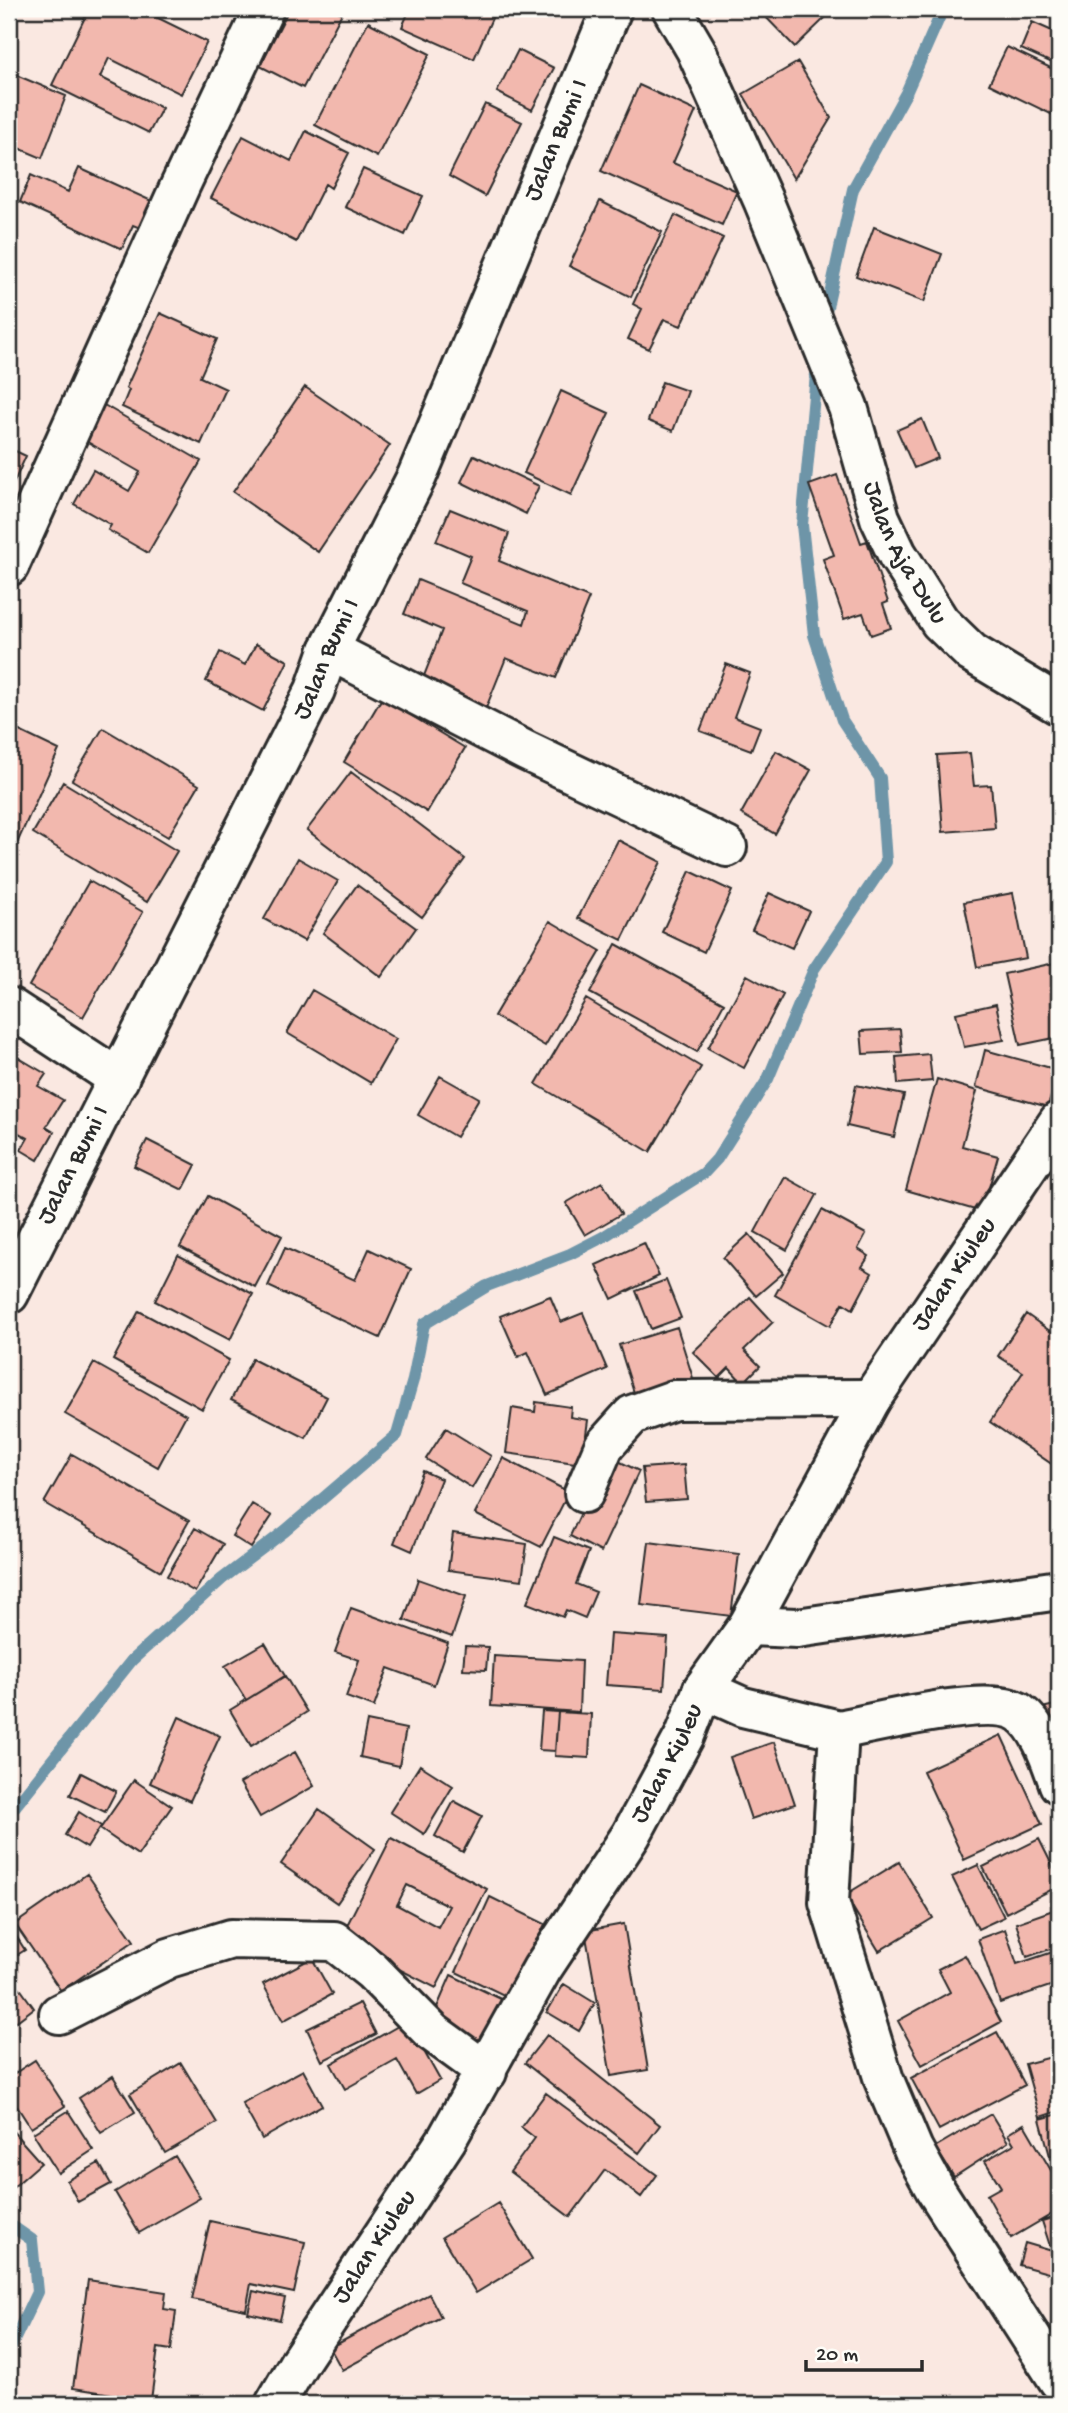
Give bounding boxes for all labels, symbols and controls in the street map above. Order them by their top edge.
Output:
street label: Jalan Bumi I [518,75,596,206]
street label: Jalan Aja Dulu [855,478,953,631]
street label: Jalan Bumi I [287,594,368,725]
street label: Jalan Bumi I [31,1101,117,1230]
street label: Jalan Kiuleu [906,1212,1004,1338]
street label: Jalan Kiuleu [625,1700,711,1829]
street label: Jalan Kiuleu [326,2184,424,2310]
scale bar [806,2329,921,2373]
text: 20 m [816,2344,858,2369]

